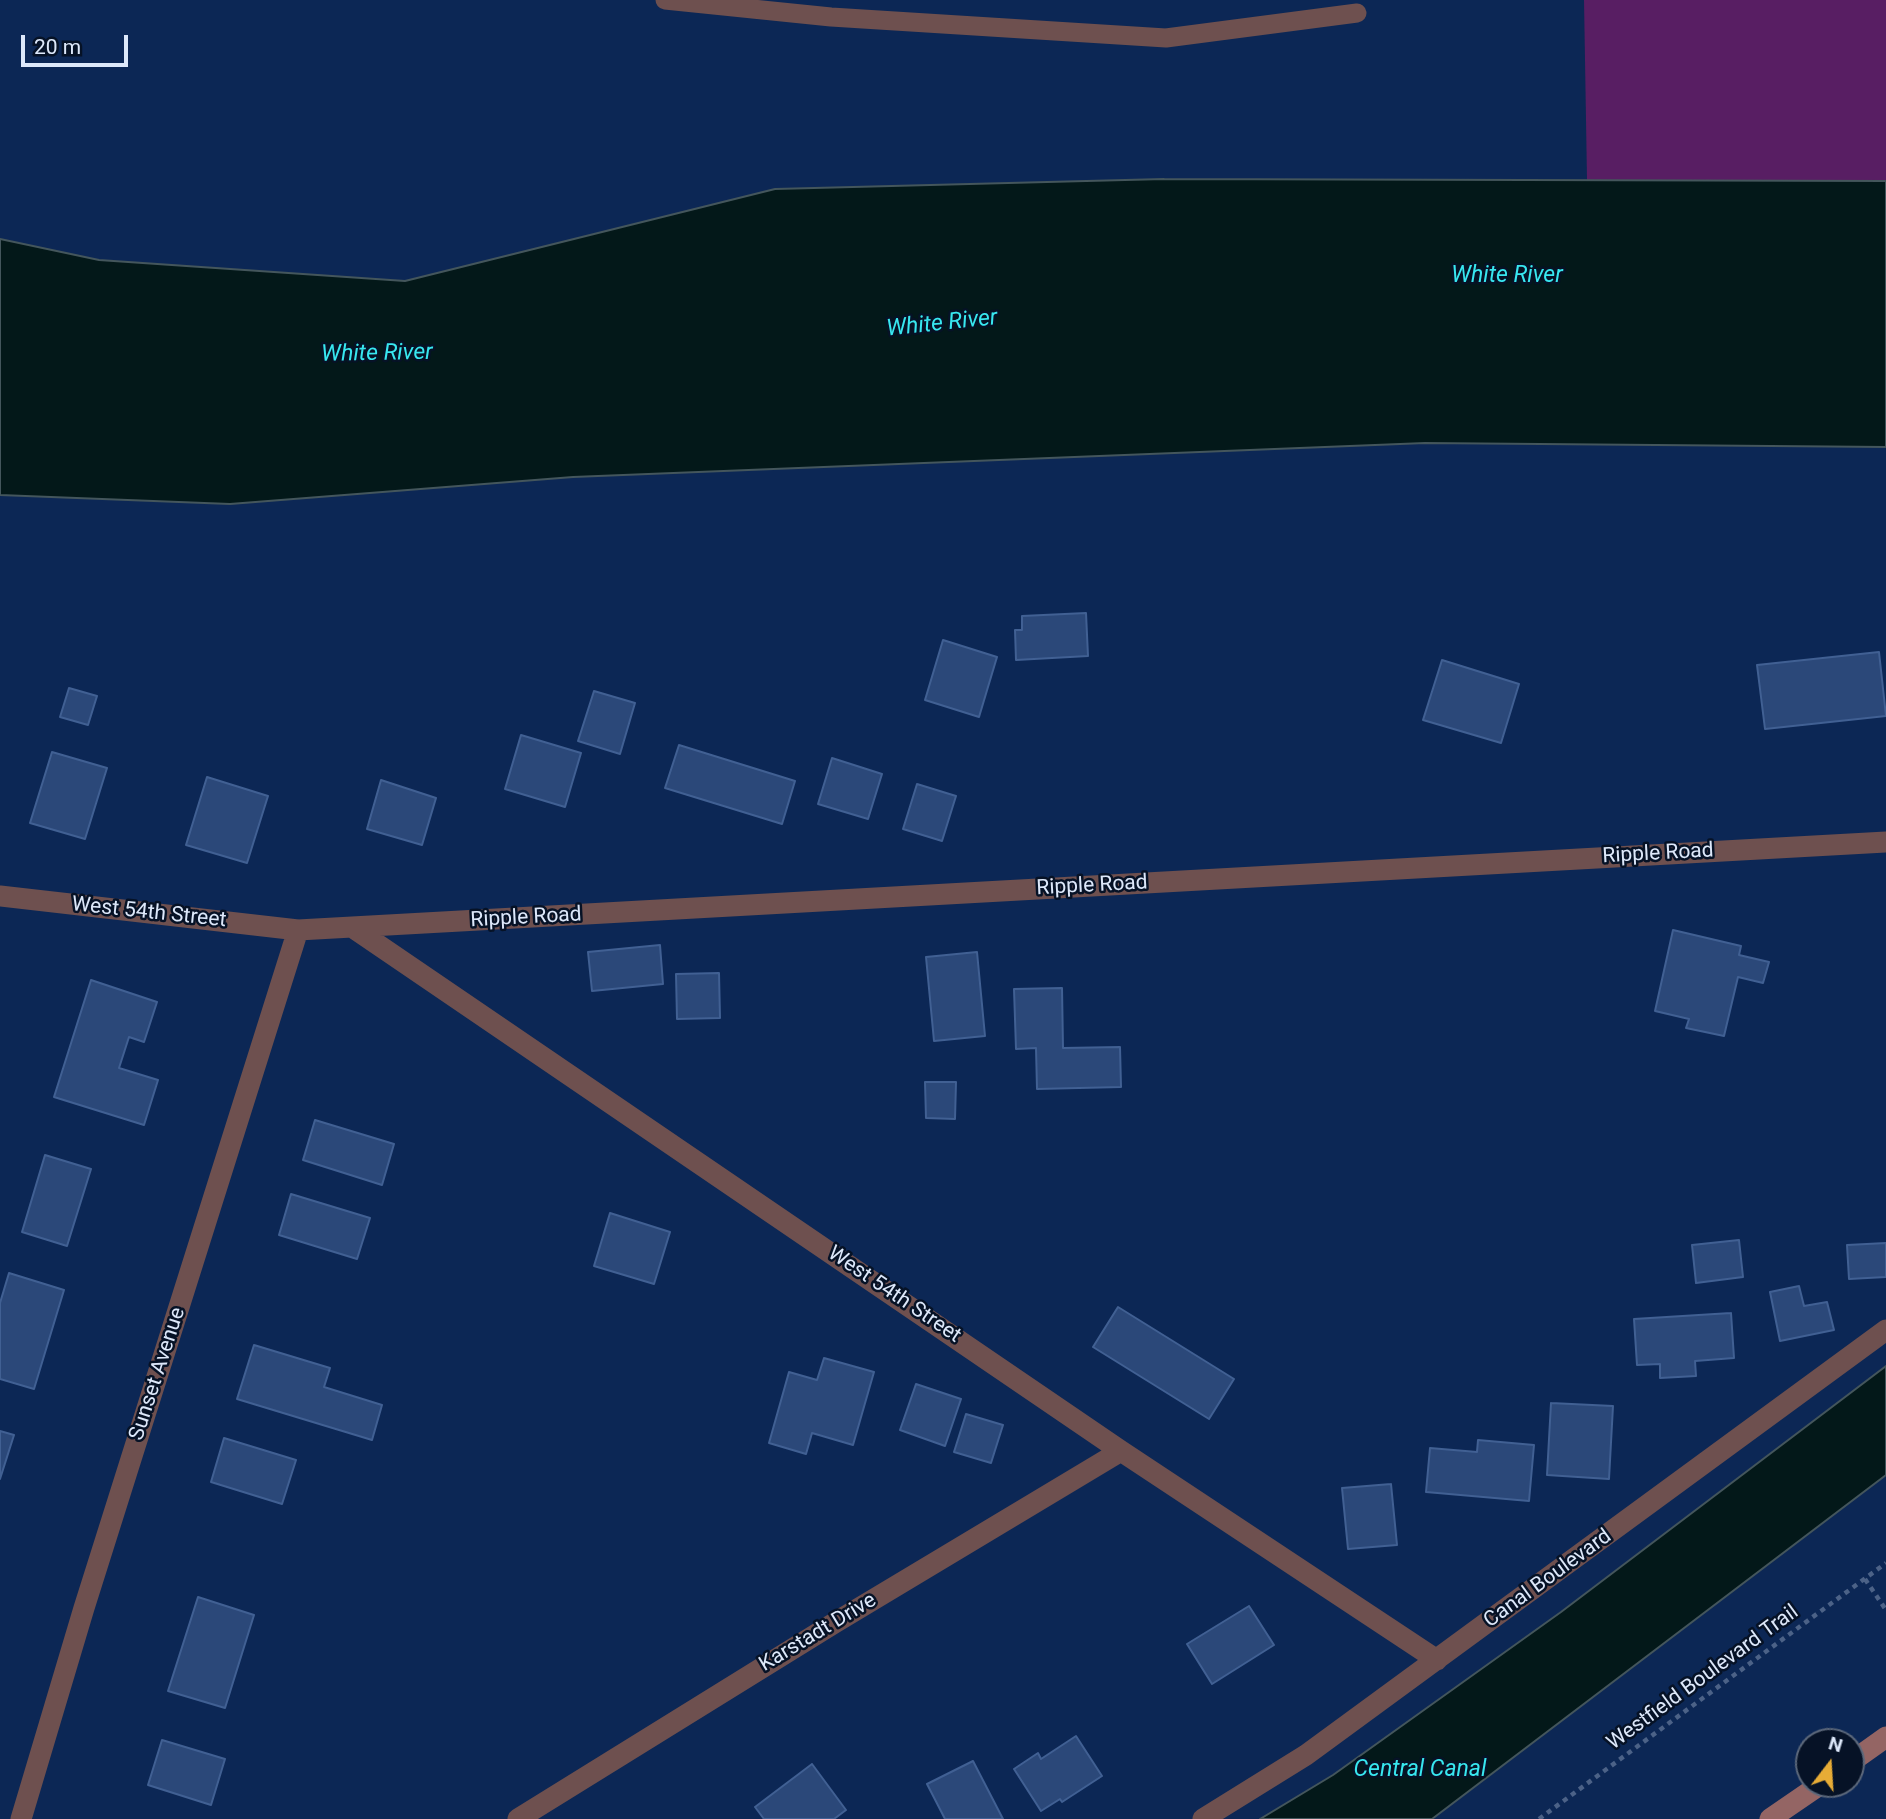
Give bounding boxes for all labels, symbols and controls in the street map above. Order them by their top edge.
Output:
scale bar [24,21,131,65]
text: 20 m [34,35,81,59]
water label: White River [1451,262,1563,290]
water label: White River [885,304,999,344]
water label: White River [321,339,433,369]
street label: Ripple Road [1602,839,1714,869]
street label: Ripple Road [1036,871,1148,901]
street label: West 54th Street [71,892,227,934]
street label: Ripple Road [470,903,582,933]
street label: West 54th Street [823,1241,965,1349]
street label: Sunset Avenue [125,1304,191,1444]
street label: Canal Boulevard [1479,1524,1617,1634]
street label: Karstadt Drive [755,1588,881,1678]
street label: Westfield Boulevard Trail [1602,1600,1804,1756]
north arrow [1795,1728,1865,1798]
text: N [1826,1731,1845,1757]
water label: Central Canal [1354,1756,1486,1784]

